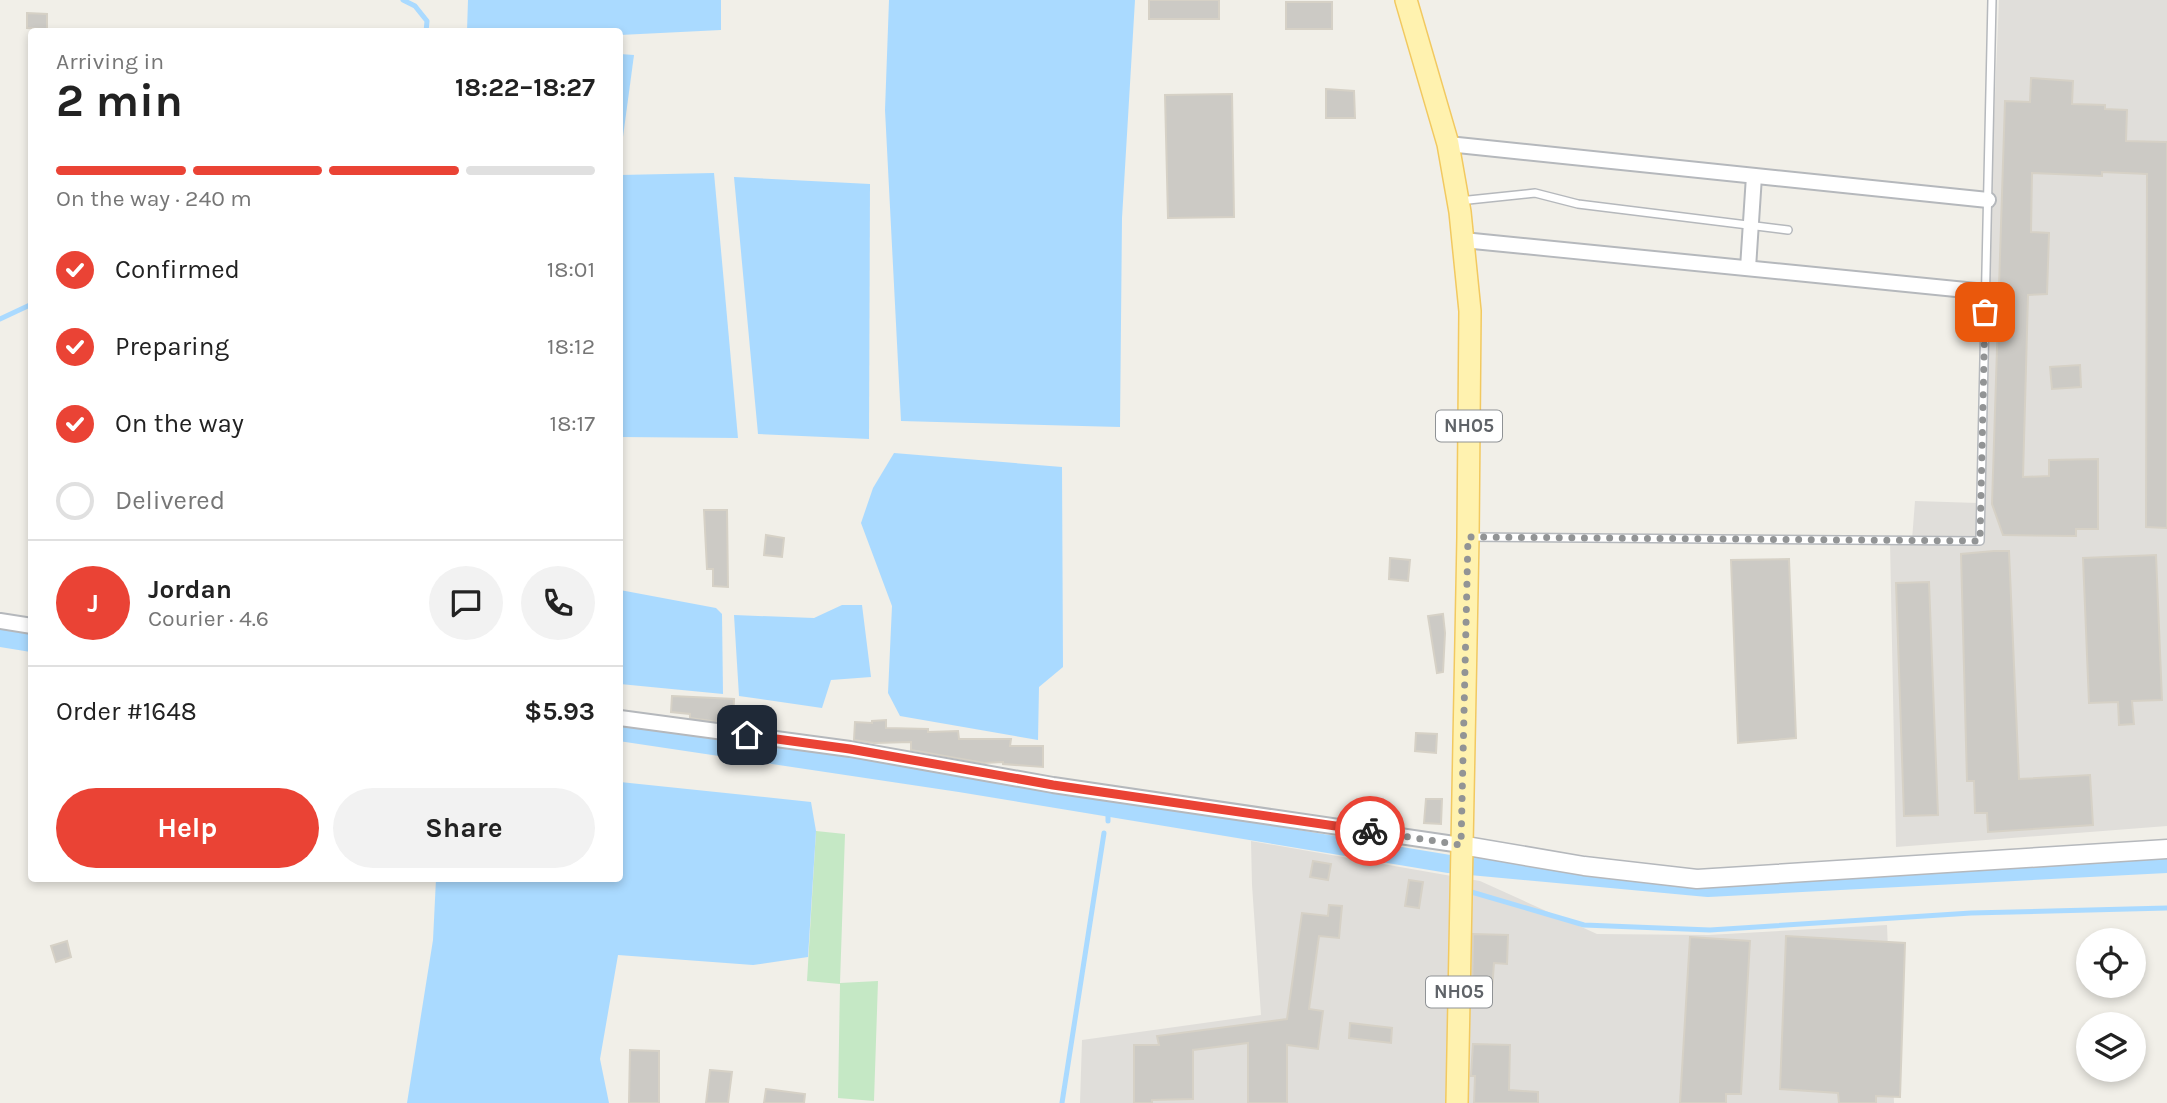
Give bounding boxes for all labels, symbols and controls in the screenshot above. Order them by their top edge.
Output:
text: Arriving in [56,48,164,75]
text: 18:22–18:27 [455,72,595,103]
text: 2 min [56,74,183,128]
text: On the way · 240 m [56,185,252,212]
icon: check [56,251,94,289]
text: Confirmed [115,254,240,285]
text: 18:01 [547,256,595,283]
pin [1955,282,2015,342]
icon: bag [1966,293,2004,331]
icon: check [56,328,94,366]
text: Preparing [115,331,229,362]
text: 18:12 [547,333,595,360]
icon: check [56,405,94,443]
text: On the way [115,408,244,439]
text: 18:17 [550,410,595,437]
road number: NH05 [1436,410,1502,442]
text: Delivered [115,485,225,516]
button: chat [429,566,503,640]
button: phone [521,566,595,640]
text: Jordan [148,574,232,605]
text: J [87,588,99,619]
text: Courier · 4.6 [148,605,269,632]
text: Order #1648 [56,696,197,727]
text: $5.93 [524,696,595,727]
pin [717,705,777,765]
icon: home [728,716,766,754]
button: Help [56,788,319,868]
button: Share [333,788,595,868]
courier [1335,796,1405,866]
icon: bike [1351,812,1389,850]
map controls [2076,928,2146,1082]
button: locate [2076,928,2146,998]
road number: NH05 [1426,976,1492,1008]
button: layers [2076,1012,2146,1082]

